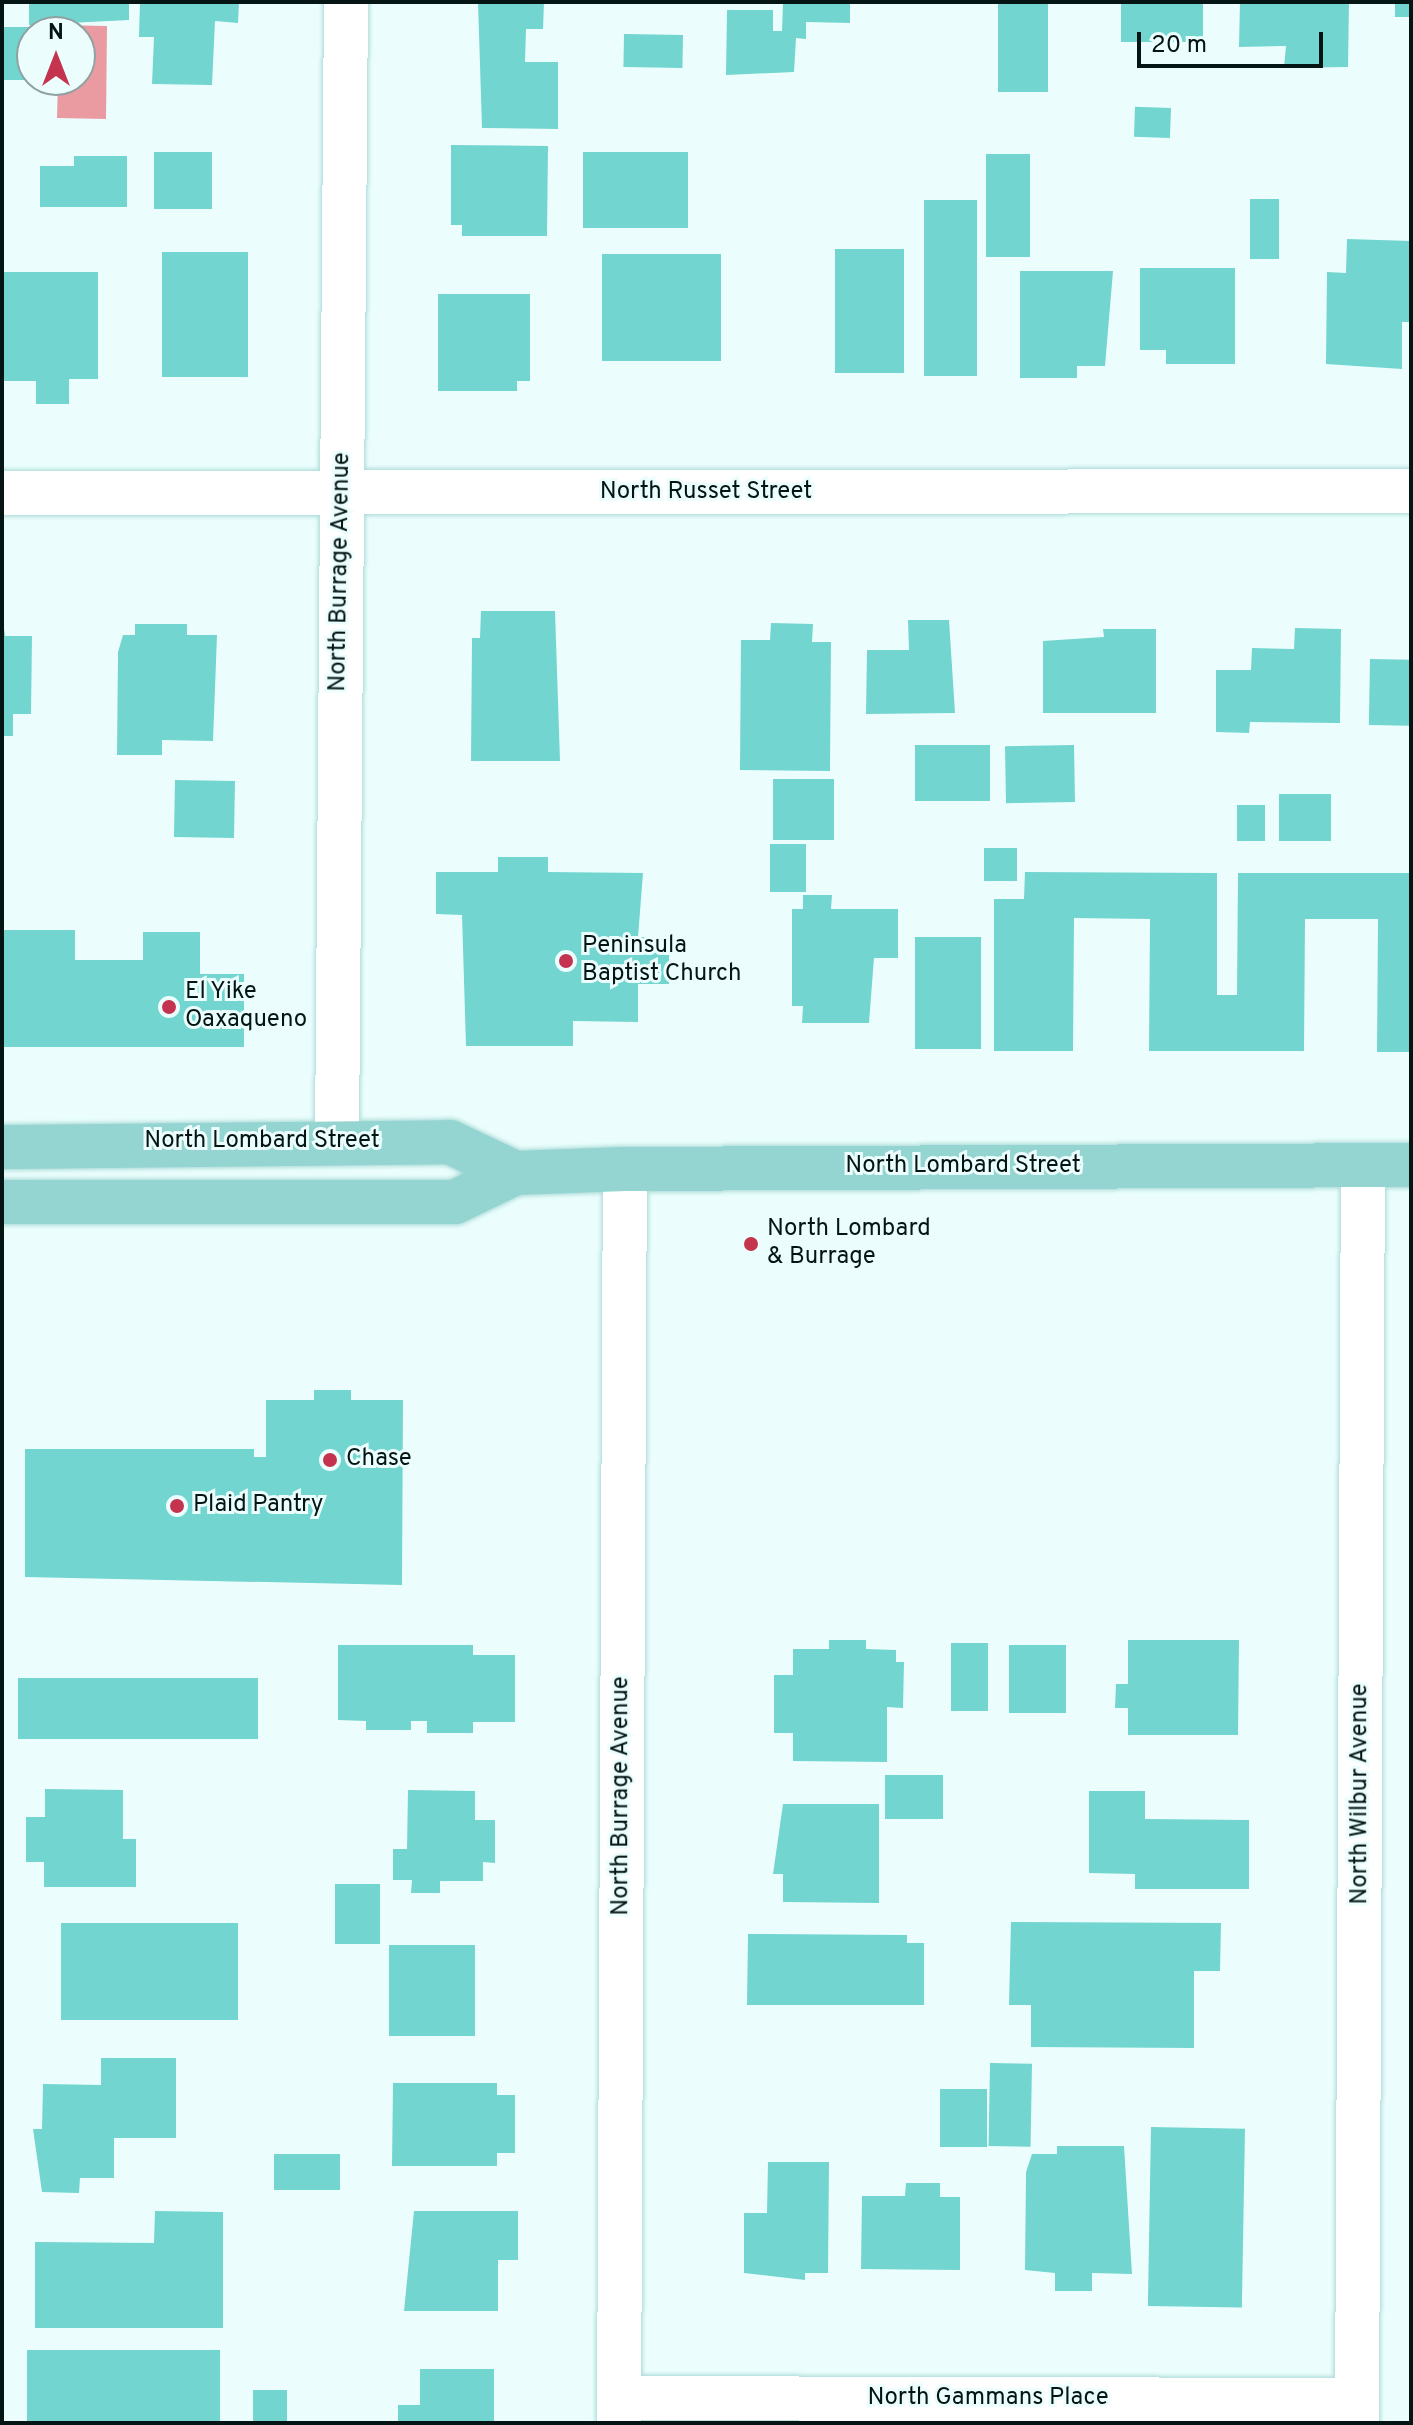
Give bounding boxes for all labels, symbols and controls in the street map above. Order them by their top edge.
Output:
north arrow [16,16,96,96]
scale bar [1141,16,1327,66]
text: N [48,20,64,47]
text: 20 m [1151,31,1207,61]
street label: North Burrage Avenue [325,452,357,692]
street label: North Russet Street [600,479,812,507]
place label: Peninsula Baptist Church [582,933,742,989]
marker: Peninsula Baptist Church [557,952,575,970]
place label: El Yike Oaxaqueno [185,979,307,1035]
marker: El Yike Oaxaqueno [160,998,178,1016]
street label: North Lombard Street [144,1128,380,1156]
street label: North Lombard Street [845,1153,1081,1181]
place label: North Lombard & Burrage [767,1216,931,1272]
marker: North Lombard & Burrage [742,1235,760,1253]
place label: Chase [346,1446,412,1474]
marker: Chase [321,1451,339,1469]
place label: Plaid Pantry [193,1492,323,1520]
marker: Plaid Pantry [168,1497,186,1515]
street label: North Burrage Avenue [608,1676,636,1916]
street label: North Wilbur Avenue [1347,1683,1375,1905]
street label: North Gammans Place [867,2385,1109,2413]

